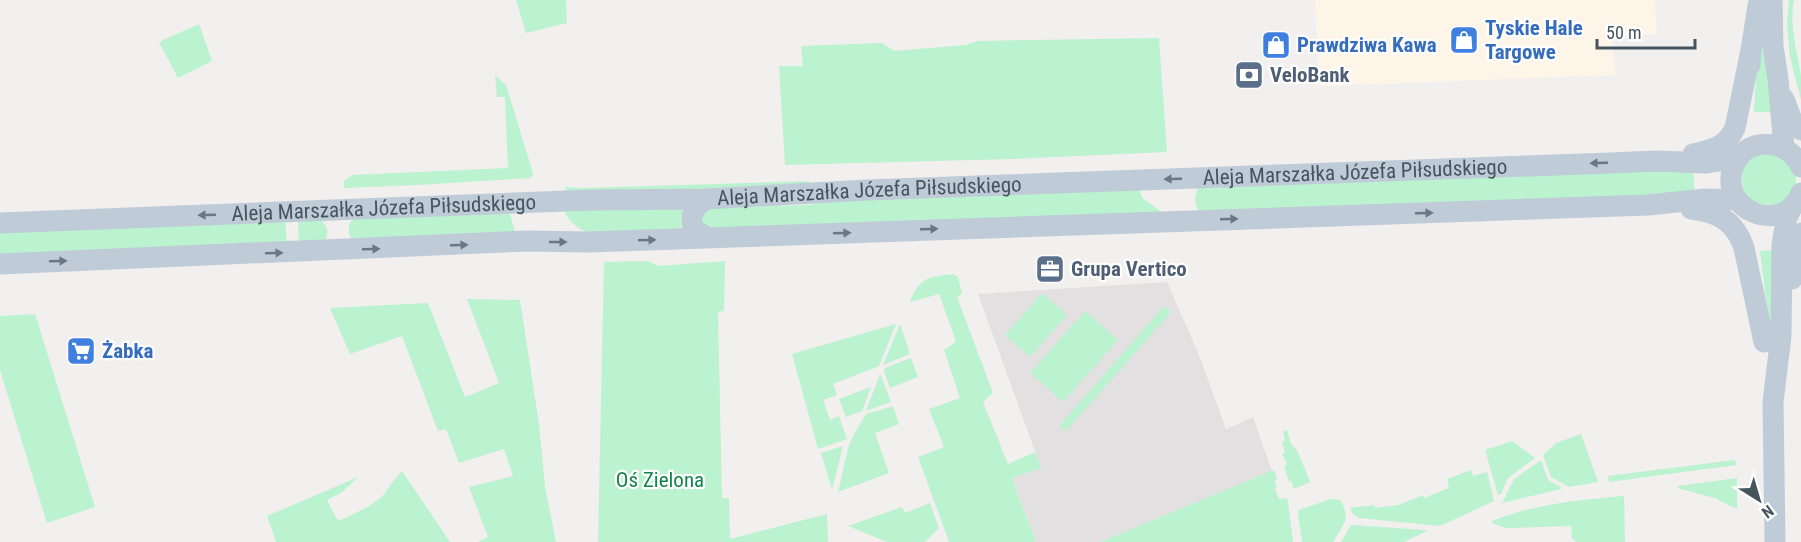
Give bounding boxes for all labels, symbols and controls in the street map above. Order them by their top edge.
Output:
scale bar [1597,12,1694,50]
place label: Tyskie Hale Targowe [1485,16,1583,64]
text: 50 m [1606,22,1641,43]
shop icon: Tyskie Hale Targowe [1448,24,1480,56]
shop icon: Prawdziwa Kawa [1260,29,1292,61]
place label: Prawdziwa Kawa [1297,33,1437,57]
bank icon: VeloBank [1233,59,1265,91]
place label: VeloBank [1270,63,1350,87]
street label: Aleja Marszałka Józefa Piłsudskiego [1202,155,1508,190]
one-way arrow [1589,158,1608,168]
street label: Aleja Marszałka Józefa Piłsudskiego [716,172,1022,210]
one-way arrow [1164,174,1183,183]
street label: Aleja Marszałka Józefa Piłsudskiego [231,190,536,226]
one-way arrow [1414,208,1433,217]
one-way arrow [198,210,217,219]
one-way arrow [1220,215,1239,224]
one-way arrow [920,225,939,234]
one-way arrow [833,228,852,237]
one-way arrow [638,235,657,244]
one-way arrow [548,237,567,247]
one-way arrow [449,240,468,249]
one-way arrow [361,244,380,253]
one-way arrow [265,248,284,257]
office icon: Grupa Vertico [1034,253,1066,285]
one-way arrow [49,257,68,266]
place label: Grupa Vertico [1071,257,1187,281]
supermarket icon: Żabka [65,335,97,367]
place label: Żabka [102,339,153,363]
park label: Oś Zielona [616,468,704,492]
north arrow [1729,470,1789,530]
text: N [1758,501,1777,522]

